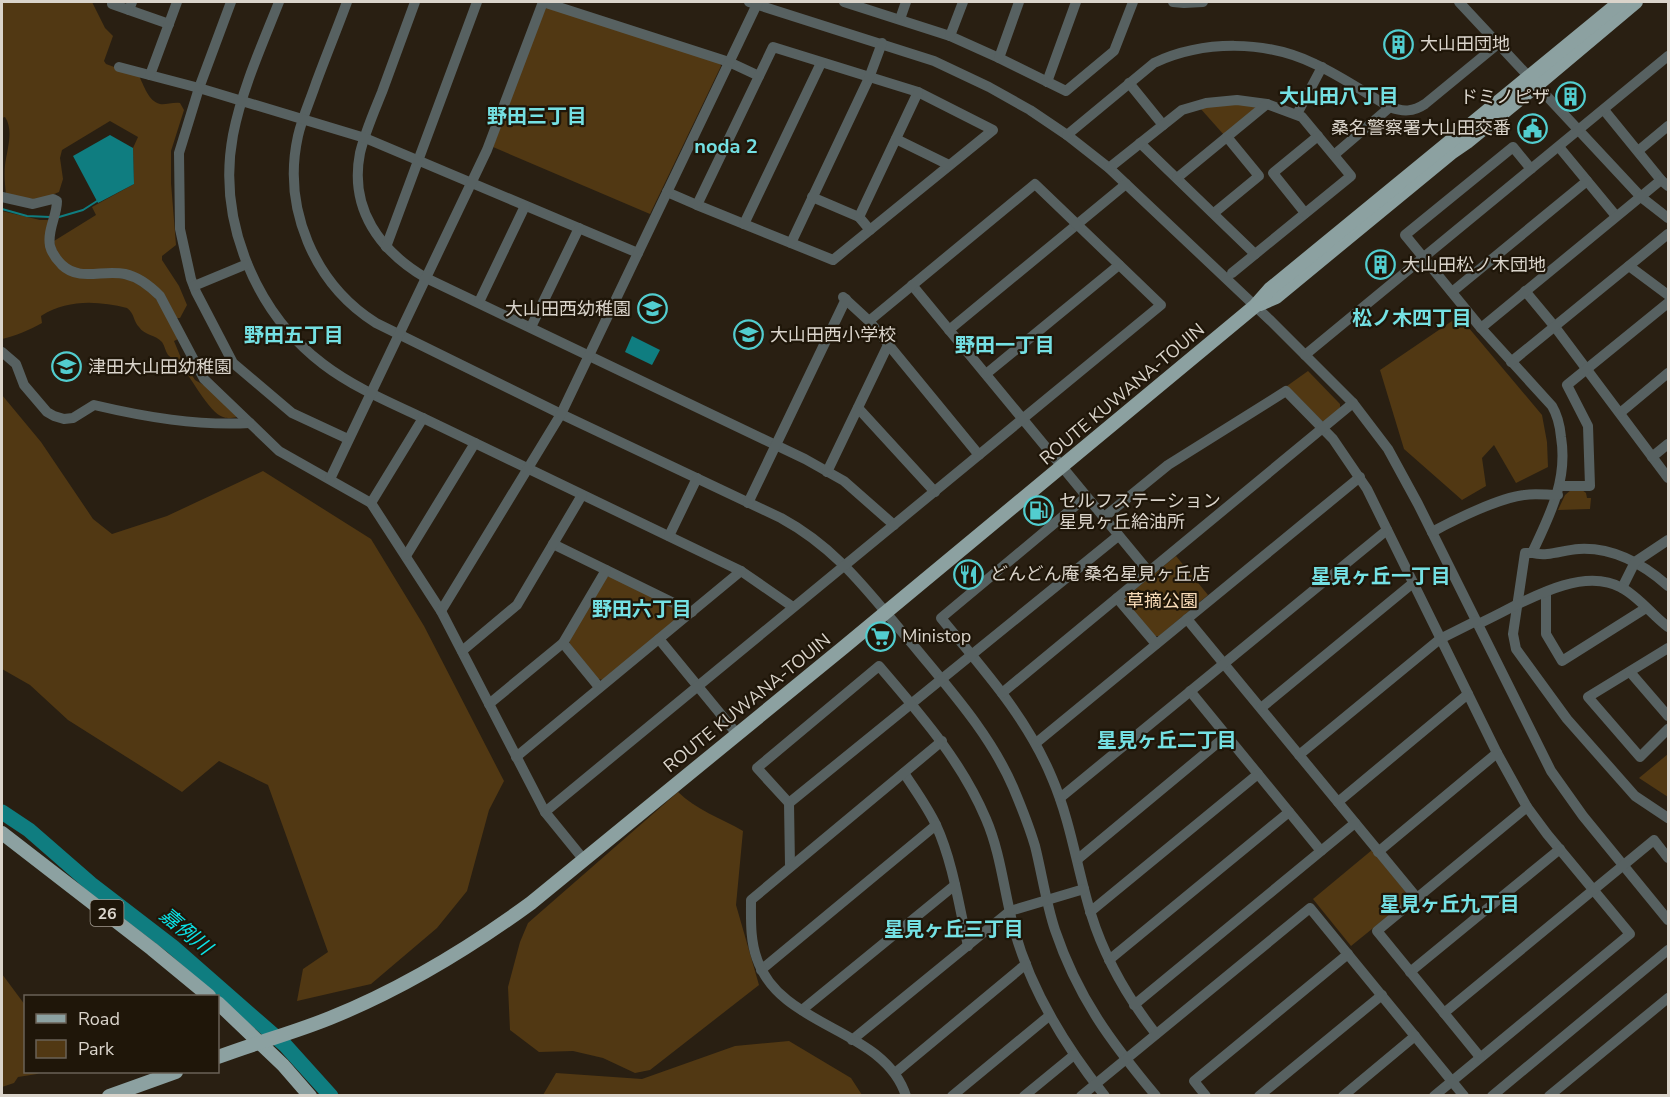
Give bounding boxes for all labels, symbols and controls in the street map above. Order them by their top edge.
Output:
building icon: 大山田団地 [1383,28,1415,60]
place label: 大山田団地 [1420,32,1510,56]
building icon: ドミノピザ [1555,81,1587,113]
district label: 大山田八丁目 [1279,83,1399,110]
place label: ドミノピザ [1460,85,1550,109]
district label: 野田三丁目 [487,103,587,130]
public building icon: 桑名警察署大山田交番 [1516,112,1548,144]
place label: 桑名警察署大山田交番 [1331,116,1511,140]
district label: noda 2 [694,133,758,160]
building icon: 大山田松ノ木団地 [1365,249,1397,281]
place label: 大山田松ノ木団地 [1402,253,1546,277]
school or university icon: 大山田西幼稚園 [636,293,668,325]
place label: 大山田西幼稚園 [505,297,631,321]
district label: 松ノ木四丁目 [1352,305,1472,332]
street label: ROUTE KUWANA-TOUIN [1034,318,1210,470]
school or university icon: 大山田西小学校 [733,319,765,351]
district label: 野田五丁目 [244,322,344,349]
place label: 大山田西小学校 [770,323,896,347]
district label: 野田一丁目 [955,332,1055,359]
school or university icon: 津田大山田幼稚園 [51,351,83,383]
place label: 津田大山田幼稚園 [88,355,232,379]
place label: セルフステーション 星見ヶ丘給油所 [1059,489,1221,534]
fuel station icon: セルフステーション 星見ヶ丘給油所 [1022,495,1054,527]
restaurant icon: どんどん庵 桑名星見ヶ丘店 [953,558,985,590]
place label: どんどん庵 桑名星見ヶ丘店 [990,562,1210,586]
district label: 星見ヶ丘一丁目 [1311,563,1451,590]
park label: 草摘公園 [1126,589,1198,613]
district label: 野田六丁目 [592,596,692,623]
supermarket icon: Ministop [865,620,897,652]
place label: Ministop [902,624,971,648]
street label: ROUTE KUWANA-TOUIN [658,628,836,778]
district label: 星見ヶ丘二丁目 [1097,727,1237,754]
district label: 星見ヶ丘九丁目 [1380,891,1520,918]
road number: 26 [90,900,124,926]
water label: 嘉例川 [154,902,219,962]
district label: 星見ヶ丘三丁目 [884,916,1024,943]
legend [24,995,219,1073]
text: Road [78,1007,120,1031]
text: Park [78,1037,115,1061]

